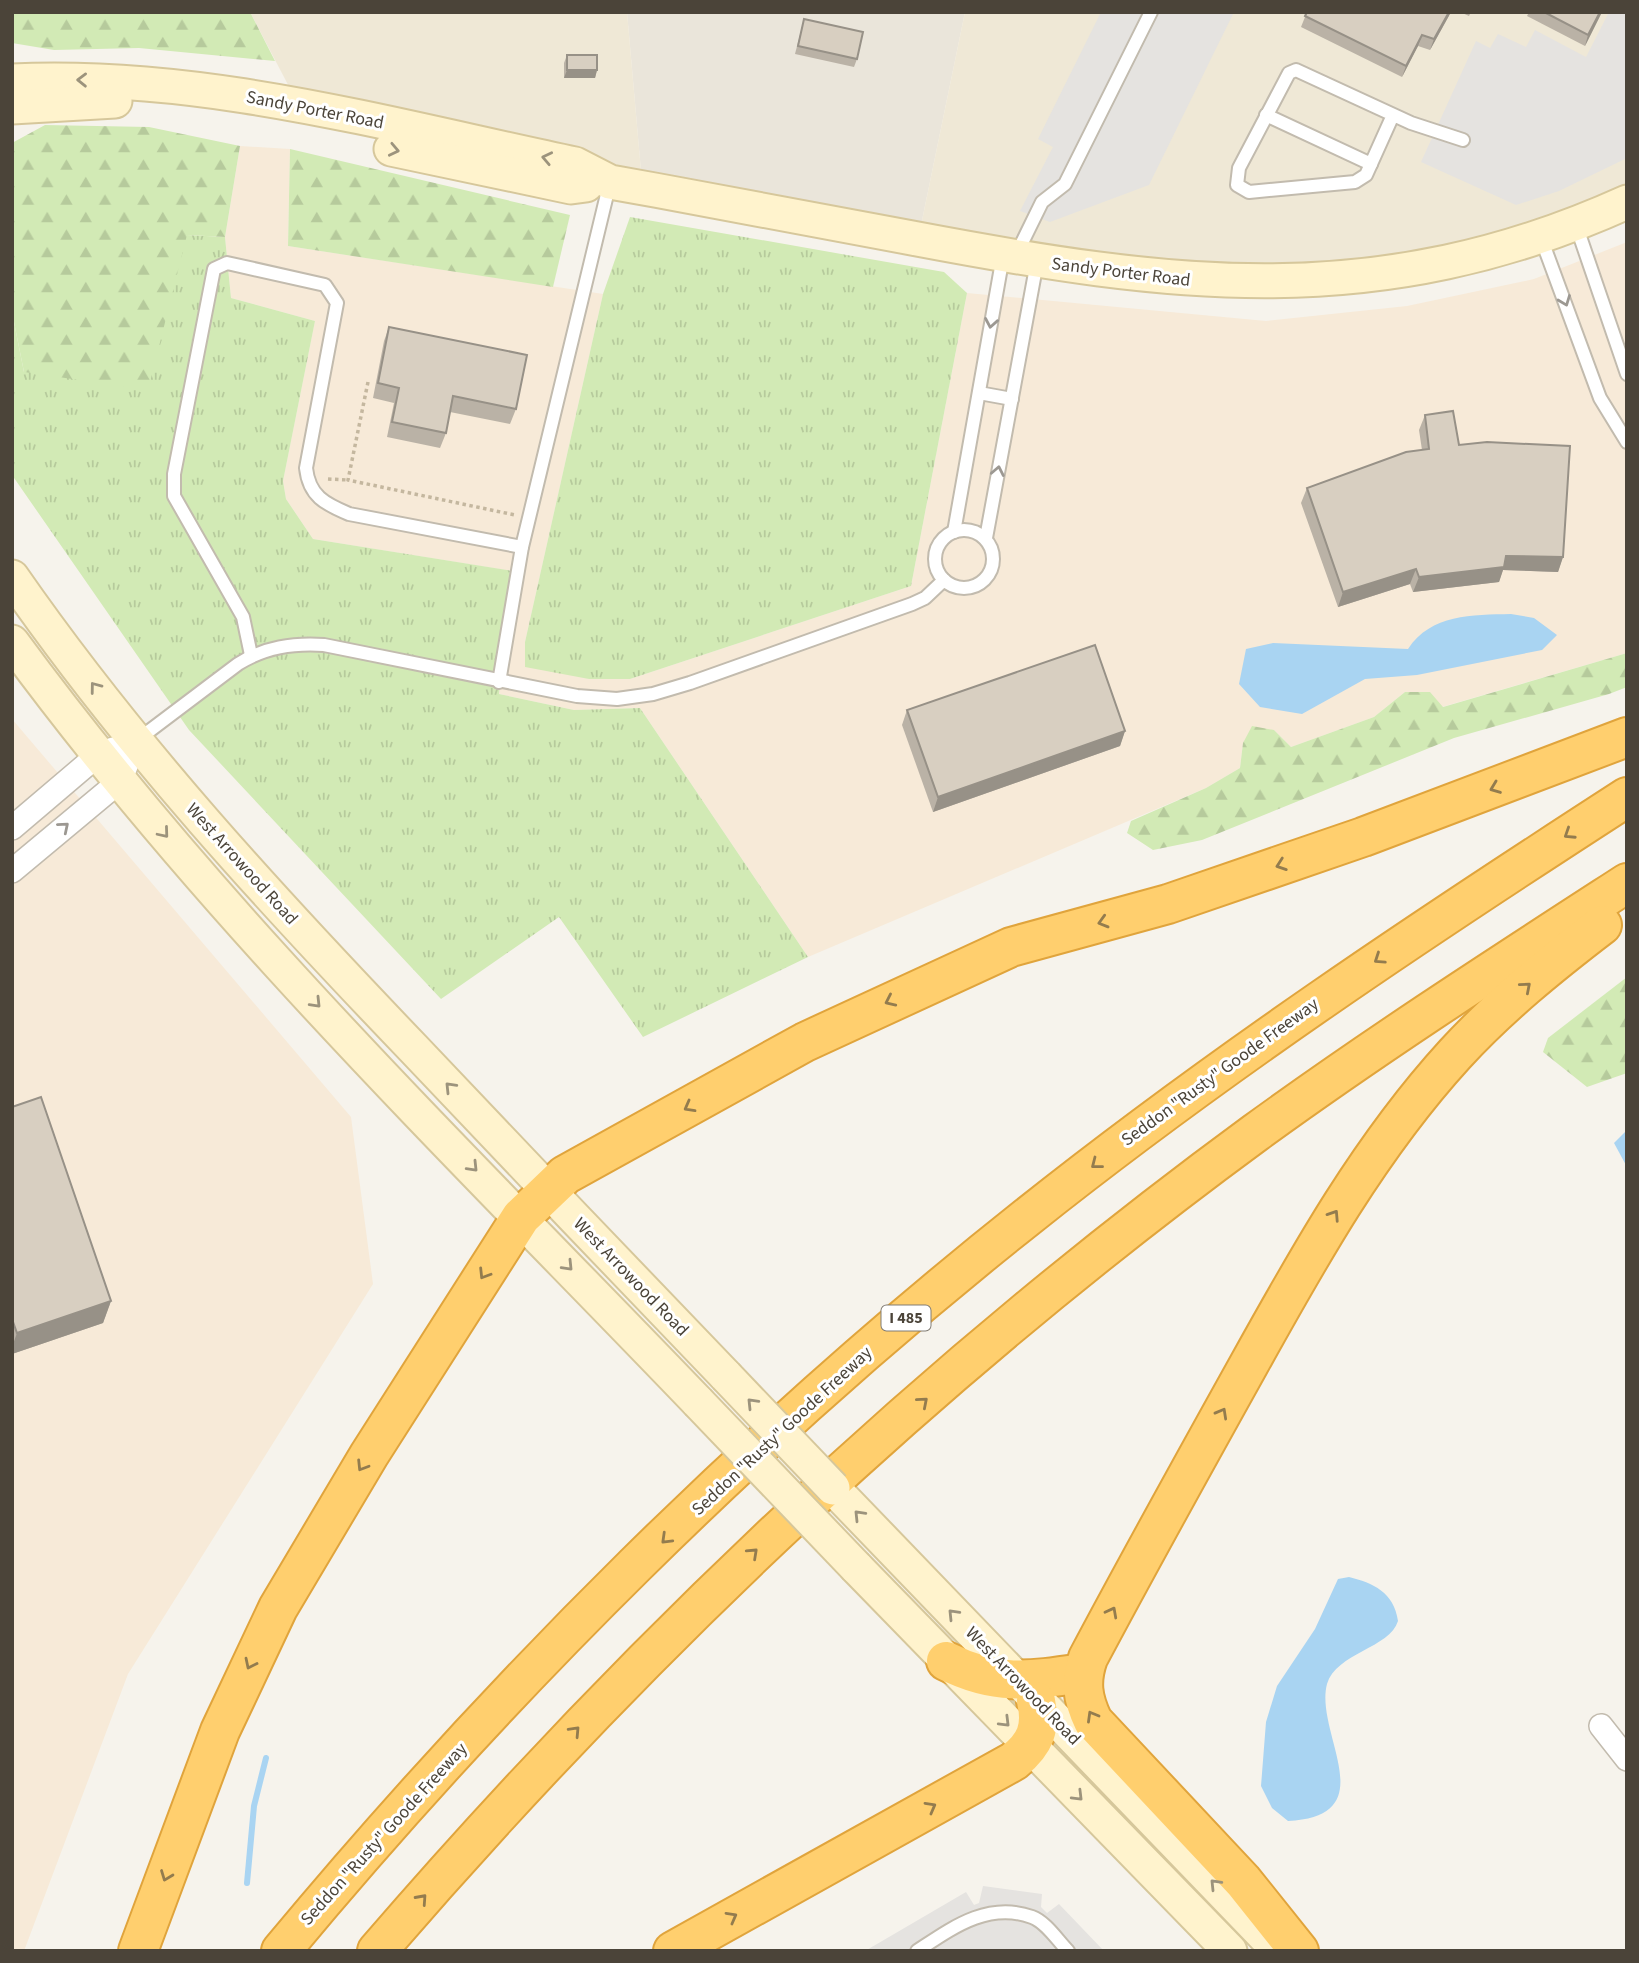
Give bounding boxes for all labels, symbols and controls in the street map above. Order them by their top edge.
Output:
one-way arrow [76,72,87,87]
street label: Sandy Porter Road [244,84,386,136]
one-way arrow [388,142,400,156]
one-way arrow [541,152,553,167]
street label: Sandy Porter Road [1050,251,1192,293]
one-way arrow [1556,295,1570,307]
one-way arrow [985,317,1000,329]
one-way arrow [990,465,1005,477]
one-way arrow [90,683,103,695]
one-way arrow [1489,780,1501,794]
street label: West Arrowood Road [180,798,304,930]
one-way arrow [57,822,69,835]
one-way arrow [156,825,168,838]
one-way arrow [1564,826,1577,839]
one-way arrow [1275,857,1287,871]
one-way arrow [1097,913,1109,928]
one-way arrow [1374,951,1387,964]
one-way arrow [1518,983,1531,995]
street label: Seddon "Rusty" Goode Freeway [1116,992,1324,1152]
one-way arrow [885,993,897,1007]
one-way arrow [307,994,320,1007]
one-way arrow [445,1082,458,1095]
one-way arrow [683,1099,696,1112]
one-way arrow [1091,1155,1103,1168]
one-way arrow [465,1159,477,1172]
one-way arrow [1326,1210,1339,1223]
street label: West Arrowood Road [568,1212,694,1342]
one-way arrow [560,1258,573,1271]
one-way arrow [479,1267,492,1280]
road number: I 485 [881,1306,930,1330]
street label: Seddon "Rusty" Goode Freeway [686,1340,878,1521]
one-way arrow [747,1398,760,1411]
one-way arrow [915,1398,928,1410]
one-way arrow [1214,1408,1227,1420]
one-way arrow [357,1459,370,1472]
one-way arrow [854,1510,867,1523]
one-way arrow [661,1530,674,1543]
one-way arrow [745,1549,758,1561]
one-way arrow [1104,1607,1117,1619]
one-way arrow [949,1609,962,1622]
street label: West Arrowood Road [960,1621,1086,1751]
one-way arrow [244,1657,258,1669]
one-way arrow [1087,1711,1100,1724]
one-way arrow [996,1714,1009,1727]
one-way arrow [566,1726,579,1739]
street label: Seddon "Rusty" Goode Freeway [295,1737,473,1931]
one-way arrow [1070,1788,1083,1801]
one-way arrow [924,1802,936,1815]
one-way arrow [160,1869,174,1881]
one-way arrow [1210,1879,1223,1892]
one-way arrow [413,1894,426,1907]
one-way arrow [725,1912,738,1926]

